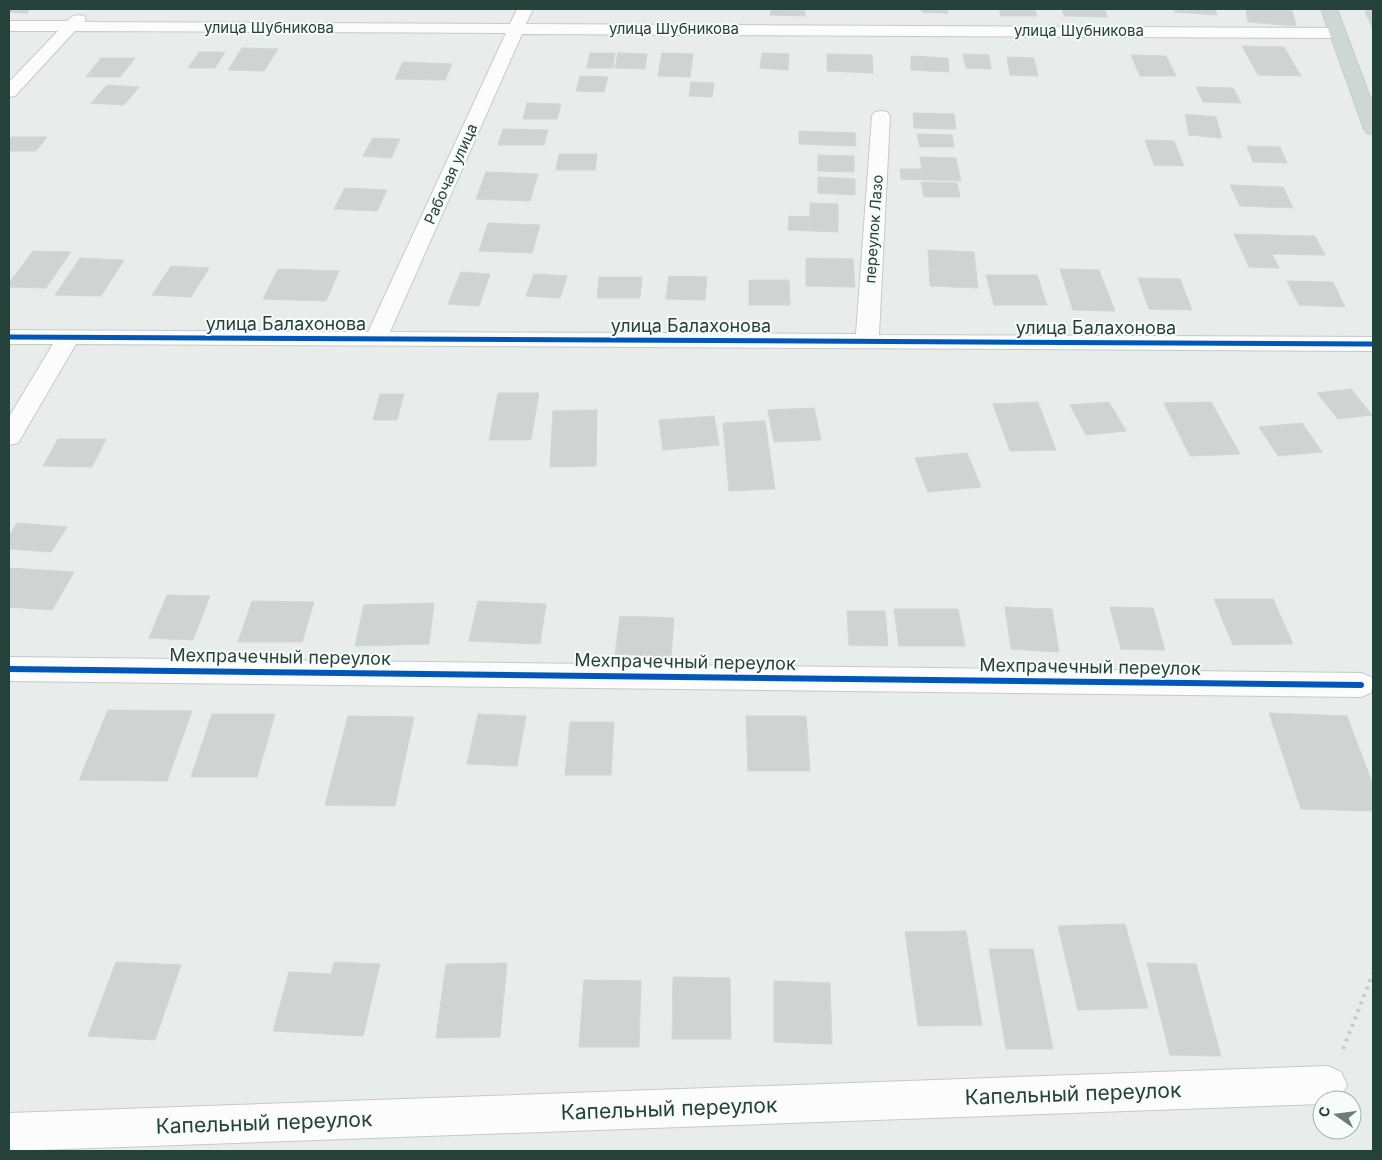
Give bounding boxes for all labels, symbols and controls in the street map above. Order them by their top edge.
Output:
street label: улица Шубникова [204,18,334,37]
street label: улица Шубникова [609,19,739,38]
street label: улица Шубникова [1014,21,1144,40]
street label: Рабочая улица [420,120,481,227]
street label: переулок Лазо [860,174,887,284]
street label: улица Балахонова [206,313,366,334]
street label: улица Балахонова [611,315,771,336]
street label: улица Балахонова [1016,317,1176,338]
street label: Мехпрачечный переулок [169,644,391,669]
street label: Мехпрачечный переулок [574,649,796,674]
street label: Мехпрачечный переулок [979,654,1201,679]
street label: Капельный переулок [964,1077,1182,1110]
north arrow [1312,1090,1362,1140]
street label: Капельный переулок [560,1092,778,1125]
text: С [1314,1105,1333,1119]
street label: Капельный переулок [155,1106,373,1139]

